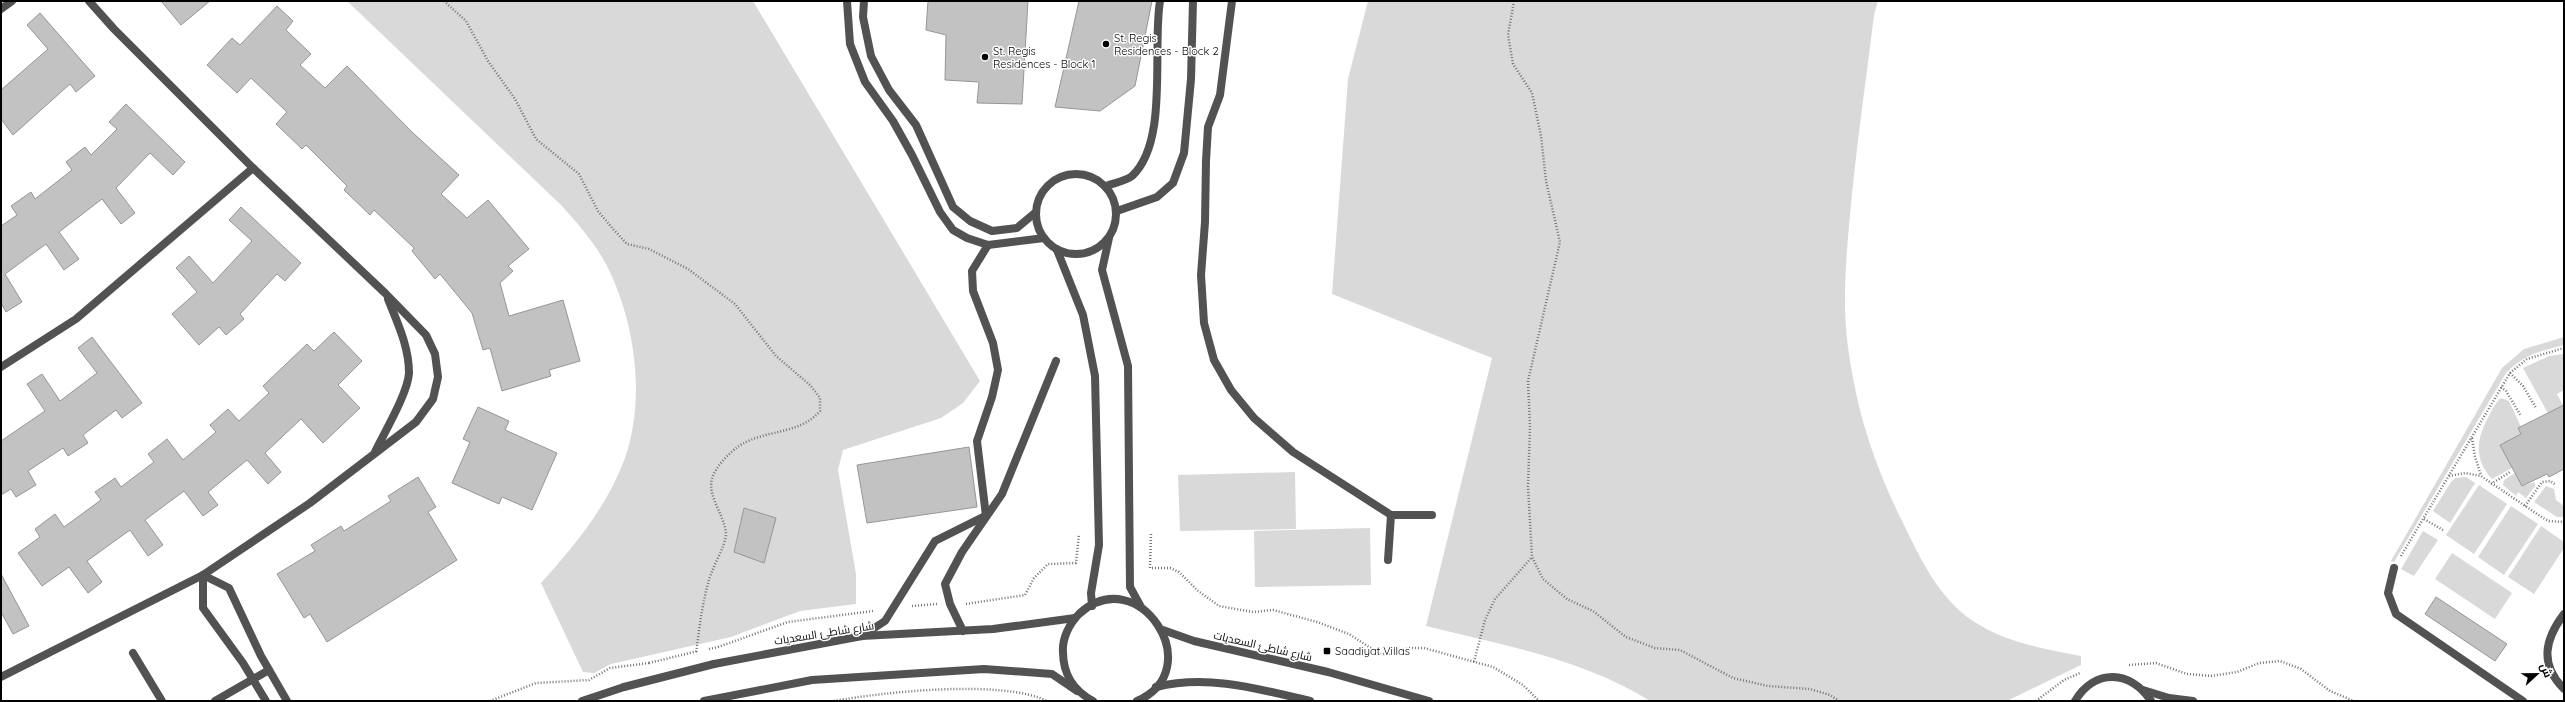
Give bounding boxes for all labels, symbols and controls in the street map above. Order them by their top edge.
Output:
place label: St. Regis Residences - Block 2 [1114,31,1219,58]
marker: St. Regis Residences - Block 2 [1101,39,1111,49]
place label: St. Regis Residences - Block 1 [993,44,1096,71]
marker: St. Regis Residences - Block 1 [980,52,990,62]
street label: شارع شاطئ السعديات [773,618,875,649]
street label: شارع شاطئ السعديات [1212,628,1314,665]
place label: Saadiyat Villas [1335,644,1410,658]
marker: Saadiyat Villas [1322,646,1332,656]
north arrow [2517,654,2557,694]
text: ش [2537,661,2555,679]

